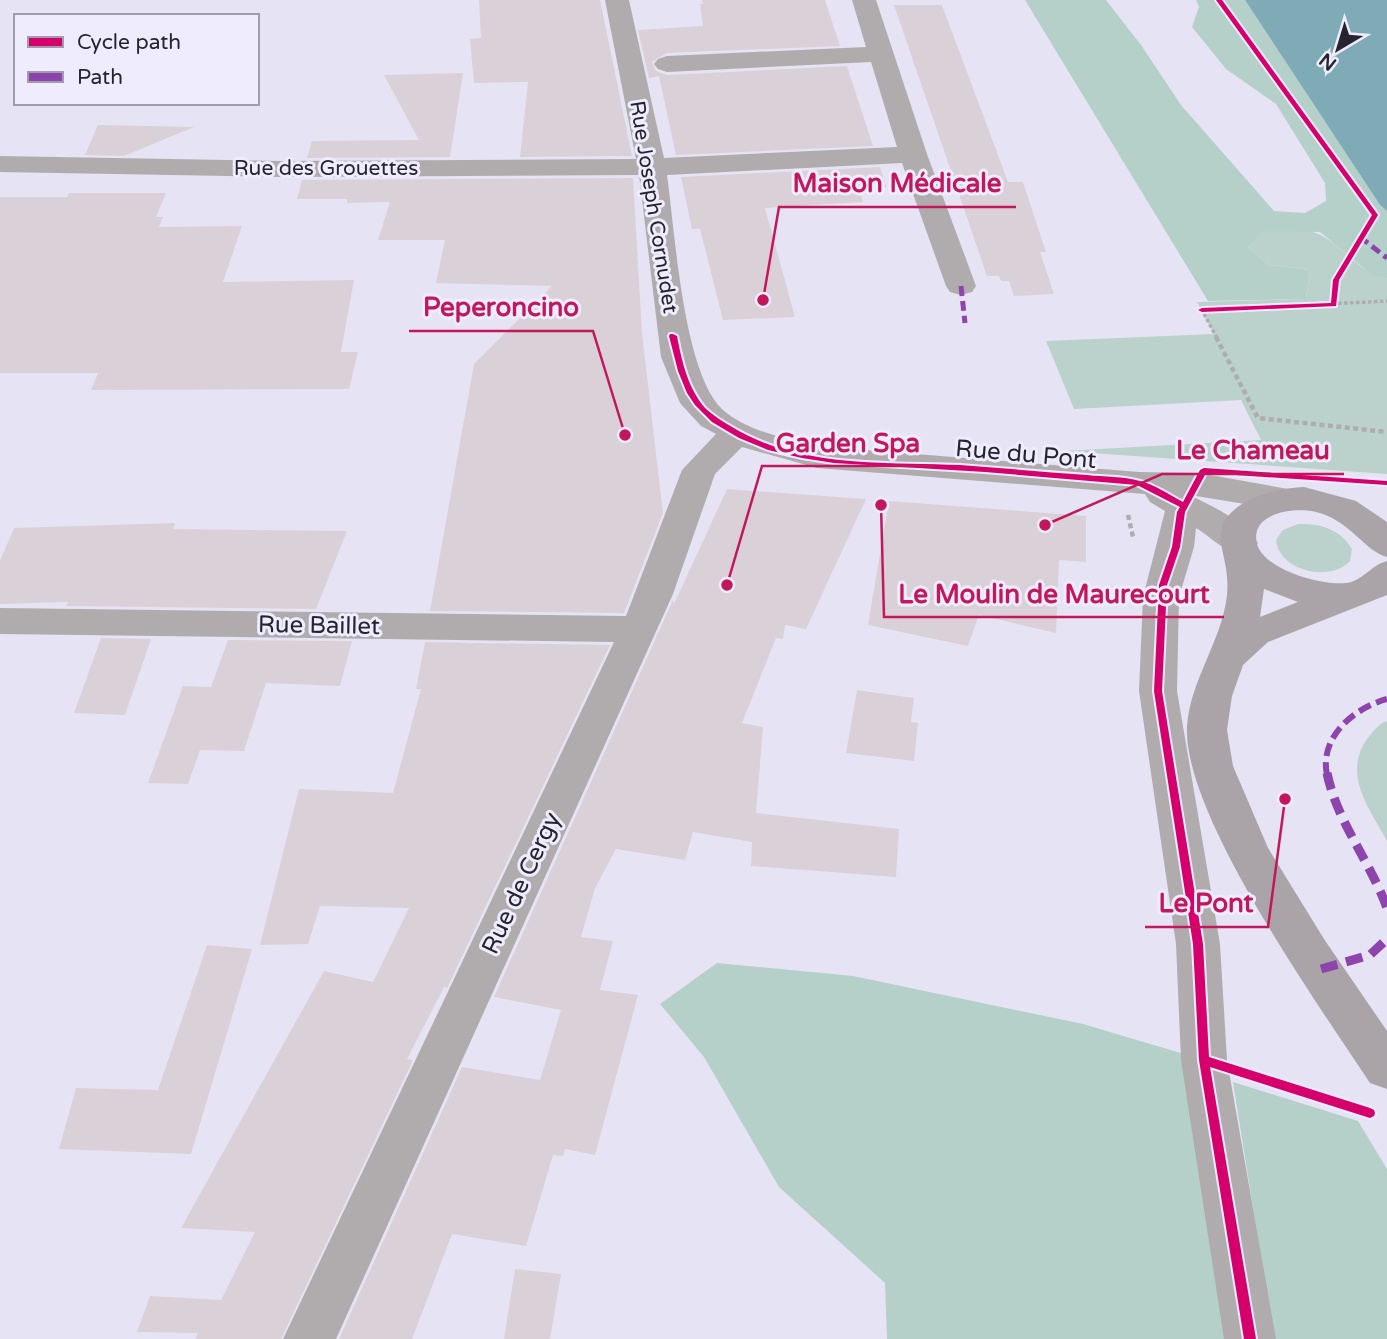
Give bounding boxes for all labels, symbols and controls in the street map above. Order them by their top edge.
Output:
legend [14,14,259,105]
north arrow [1303,14,1373,84]
text: Cycle path [77,30,181,55]
text: N [1315,48,1341,75]
text: Path [77,65,123,90]
street label: Rue Joseph Cornudet [624,99,683,315]
street label: Rue des Grouettes [234,156,418,181]
callout: Maison Médicale [779,160,1016,207]
text: Maison Médicale [792,168,1002,199]
callout: Peperoncino [409,284,593,331]
text: Peperoncino [423,292,579,323]
callout: Garden Spa [762,419,935,466]
callout: Le Chameau [1162,427,1344,474]
text: Garden Spa [776,428,920,459]
street label: Rue du Pont [954,434,1098,475]
text: Le Chameau [1176,435,1330,466]
callout: Le Moulin de Maurecourt [884,570,1224,617]
text: Le Moulin de Maurecourt [898,579,1210,610]
street label: Rue Baillet [258,610,380,641]
street label: Rue de Cergy [476,808,567,959]
callout: Le Pont [1145,880,1268,927]
text: Le Pont [1159,888,1253,919]

